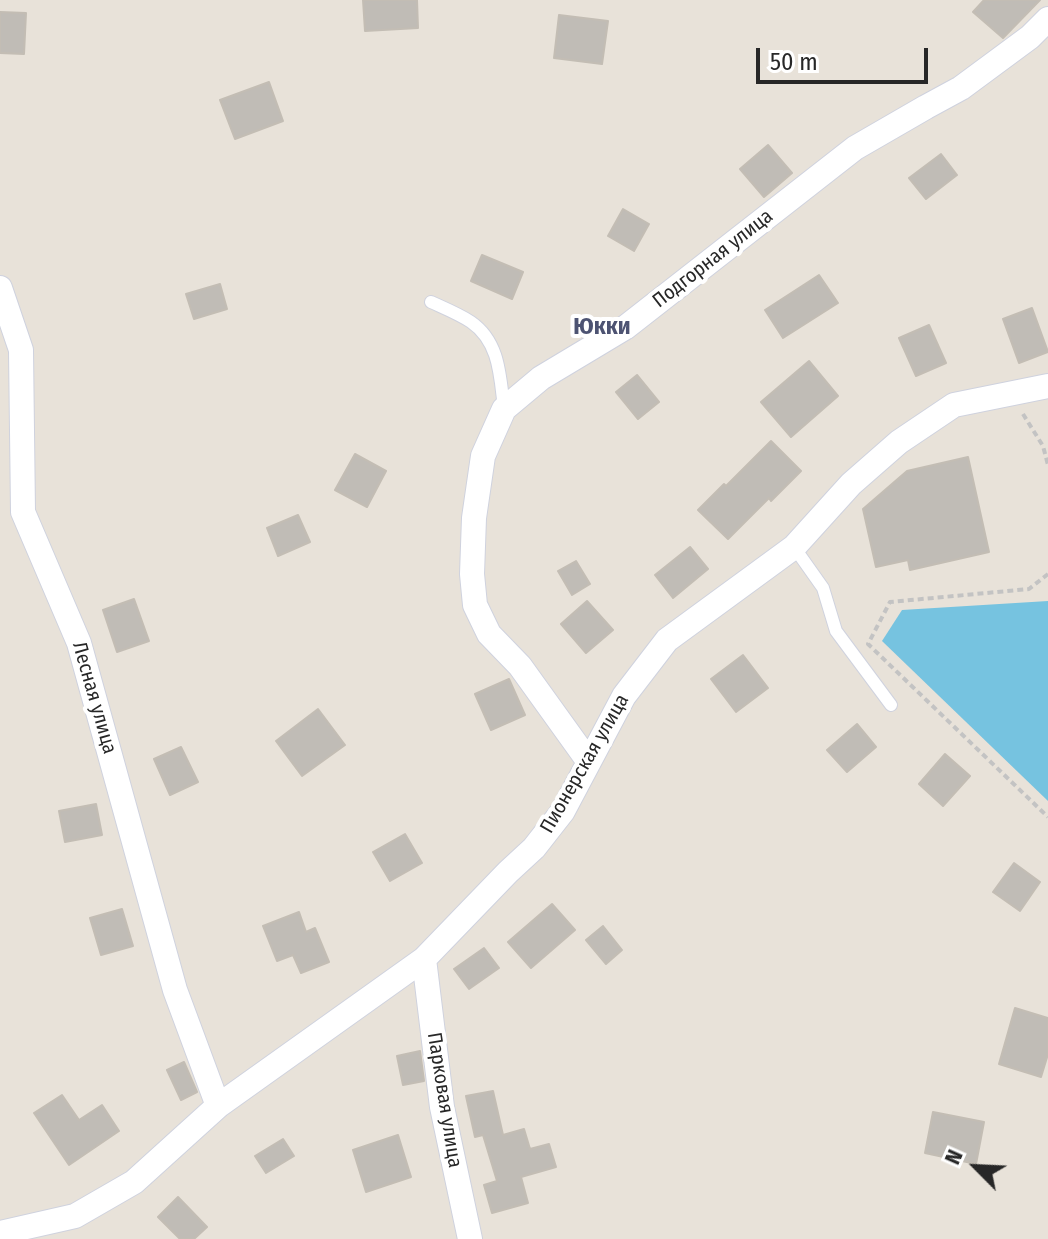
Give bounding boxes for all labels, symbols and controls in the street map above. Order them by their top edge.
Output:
scale bar [760,32,932,82]
text: 50 m [770,48,818,76]
street label: Подгорная улица [648,205,778,313]
district label: Юкки [573,313,631,341]
street label: Лесная улица [67,639,121,757]
street label: Пионерская улица [535,690,635,838]
street label: Парковая улица [421,1031,467,1169]
north arrow [936,1127,1016,1207]
text: N [939,1146,969,1169]

